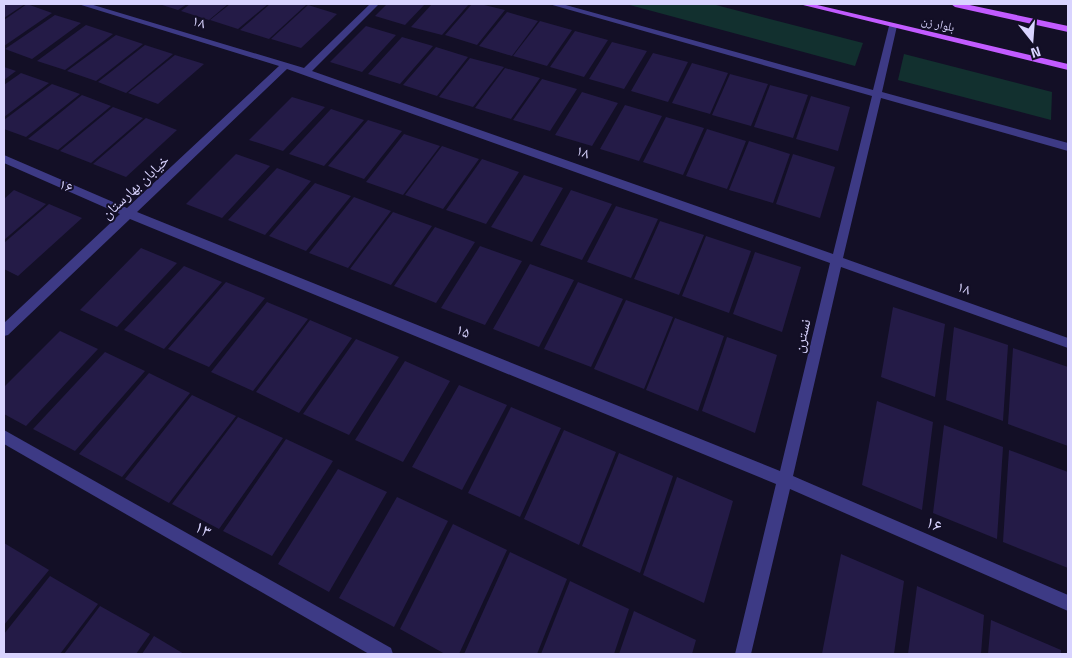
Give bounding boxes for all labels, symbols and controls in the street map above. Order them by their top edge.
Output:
street label: ۱۸ [189,9,209,35]
street label: بلوار زن [920,10,957,37]
north arrow [1007,15,1057,65]
text: N [1028,41,1044,64]
street label: ۱۸ [573,138,594,165]
street label: خیابان بهارستان [95,149,174,224]
street label: ۱۶ [55,172,77,199]
street label: ۱۸ [954,274,975,301]
street label: ۱۵ [453,317,474,344]
street label: نسترن [786,317,817,355]
street label: ۱۶ [921,508,947,539]
street label: ۱۳ [189,513,217,544]

